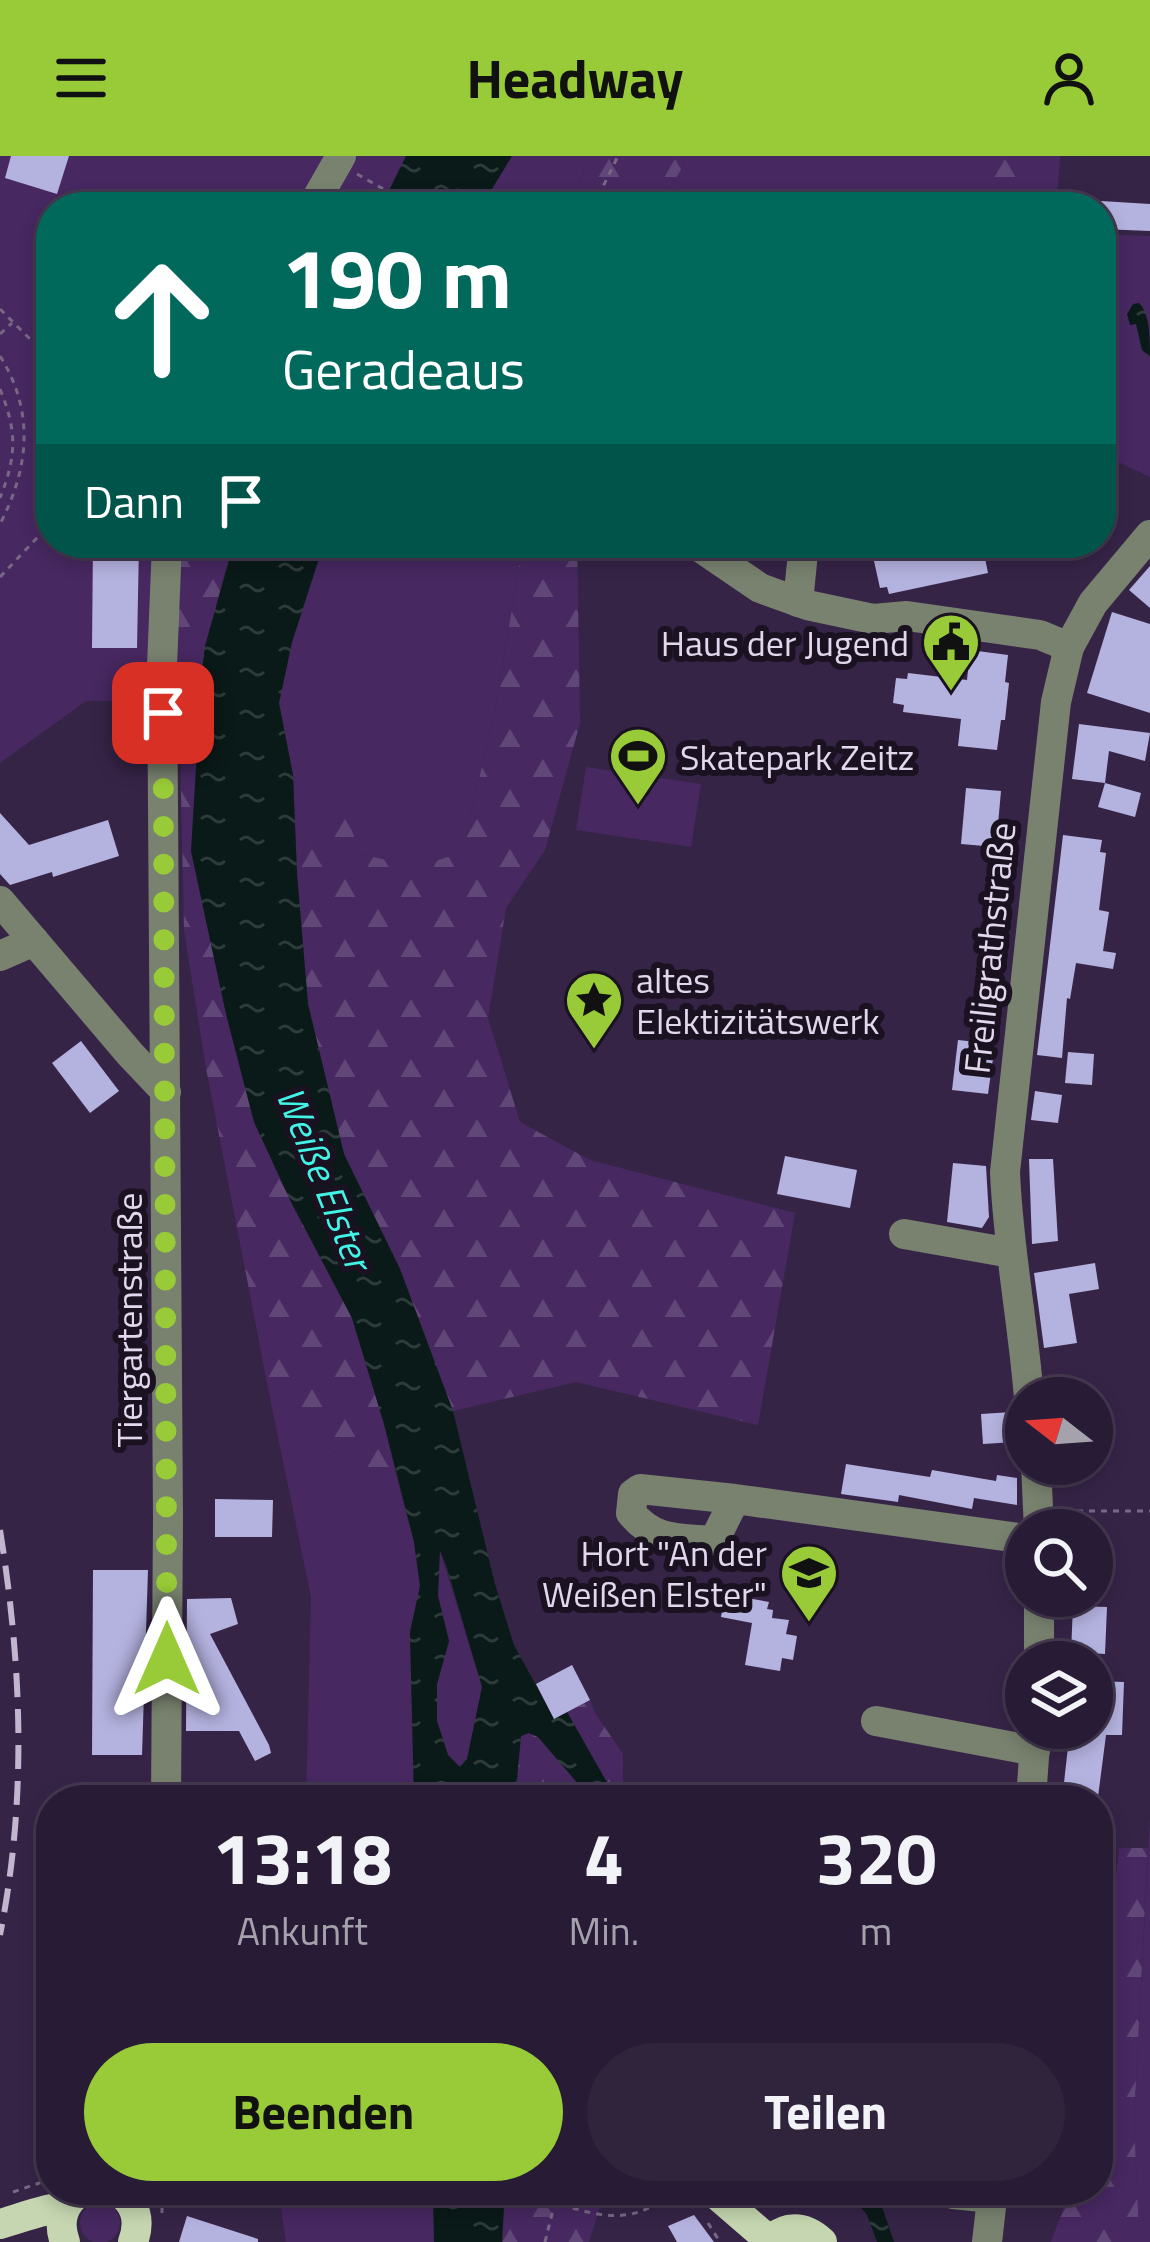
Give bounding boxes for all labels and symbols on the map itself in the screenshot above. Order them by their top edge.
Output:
public building icon: Haus der Jugend [920,611,982,693]
place label: Haus der Jugend [661,615,909,670]
pin [112,662,214,764]
sports icon: Skatepark Zeitz [607,725,669,807]
place label: Skatepark Zeitz [680,729,914,784]
street label: Freiligrathstraße [948,820,1030,1076]
place label: altes Elektizitätswerk [636,952,879,1048]
place icon: altes Elektizitätswerk [563,969,625,1051]
water label: Weiße Elster [262,1078,390,1283]
street label: Tiergartenstraße [101,1192,156,1448]
north arrow [1005,1377,1113,1485]
place label: Hort "An der Weißen Elster" [542,1525,767,1621]
school or university icon: Hort "An der Weißen Elster" [778,1542,840,1624]
position arrow [104,1596,230,1722]

